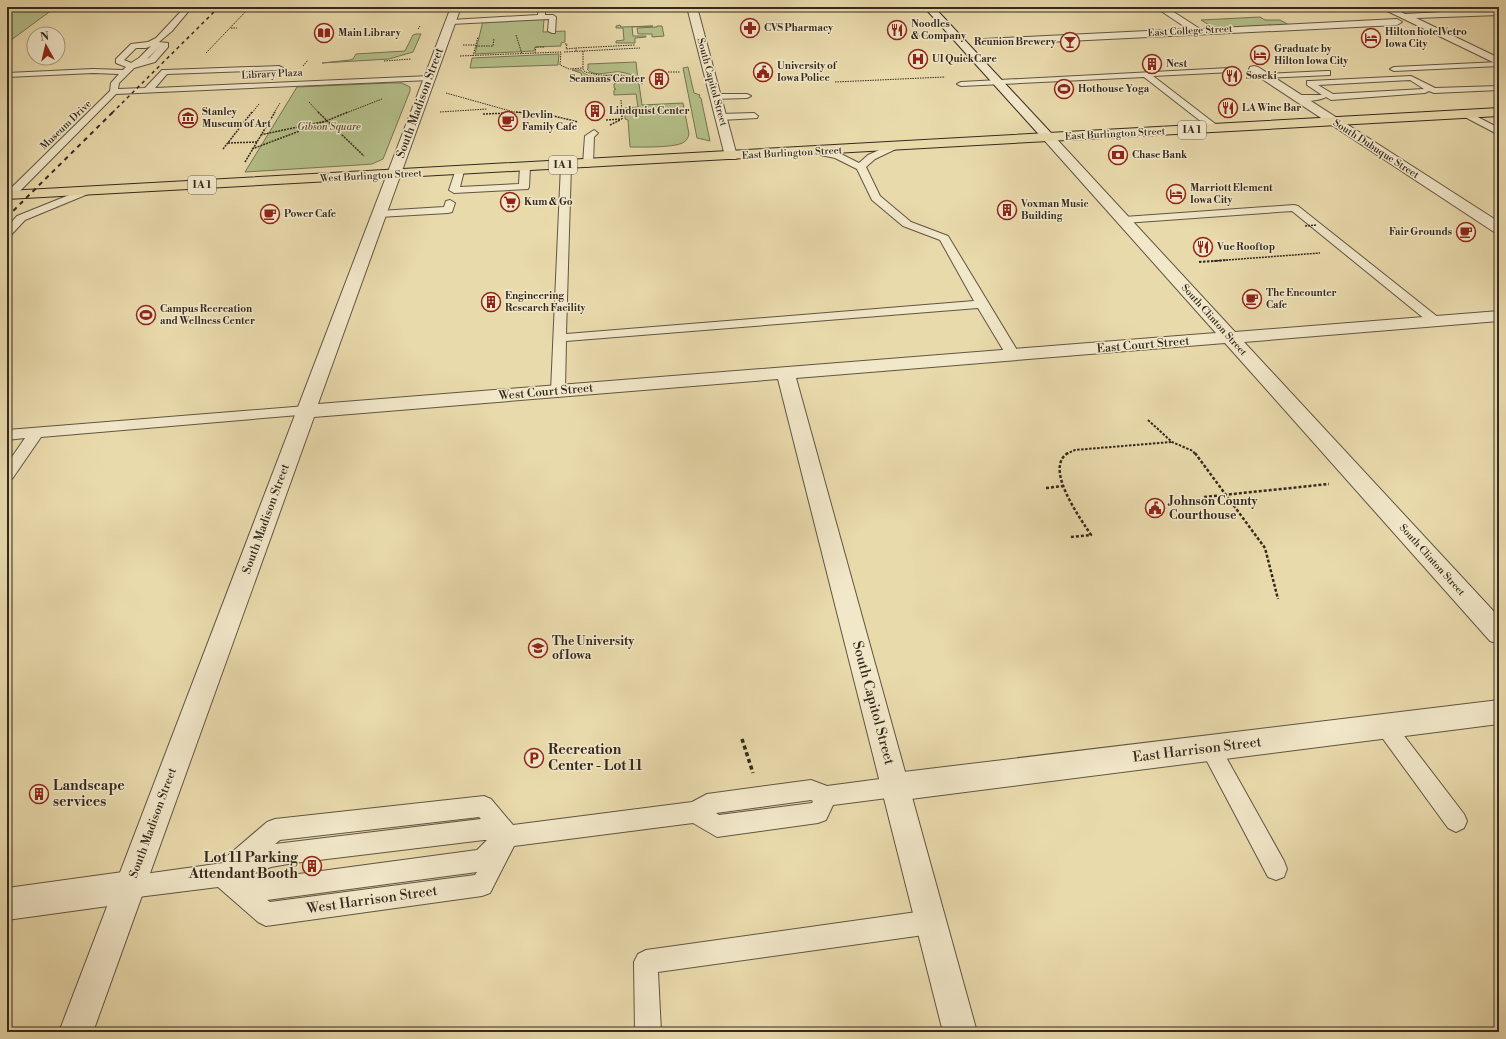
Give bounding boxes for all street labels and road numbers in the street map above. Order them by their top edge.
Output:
street label: East College Street [1147,23,1233,39]
street label: South Capitol Street [694,37,730,128]
street label: South Madison Street [393,45,447,160]
street label: Library Plaza [241,66,304,82]
street label: Museum Drive [38,98,94,152]
street label: South Dubuque Street [1331,117,1421,181]
road number: IA 1 [1178,121,1206,139]
street label: East Burlington Street [1064,125,1166,143]
street label: East Burlington Street [741,144,843,162]
road number: IA 1 [549,156,577,174]
street label: West Burlington Street [319,167,423,185]
road number: IA 1 [188,176,216,194]
street label: South Clinton Street [1179,282,1250,359]
street label: East Court Street [1096,333,1191,357]
street label: West Court Street [497,380,595,404]
street label: South Madison Street [239,461,293,576]
street label: South Clinton Street [1397,522,1468,599]
street label: South Capitol Street [848,639,898,767]
street label: East Harrison Street [1132,733,1262,767]
street label: South Madison Street [126,765,180,880]
street label: West Harrison Street [305,882,439,918]

